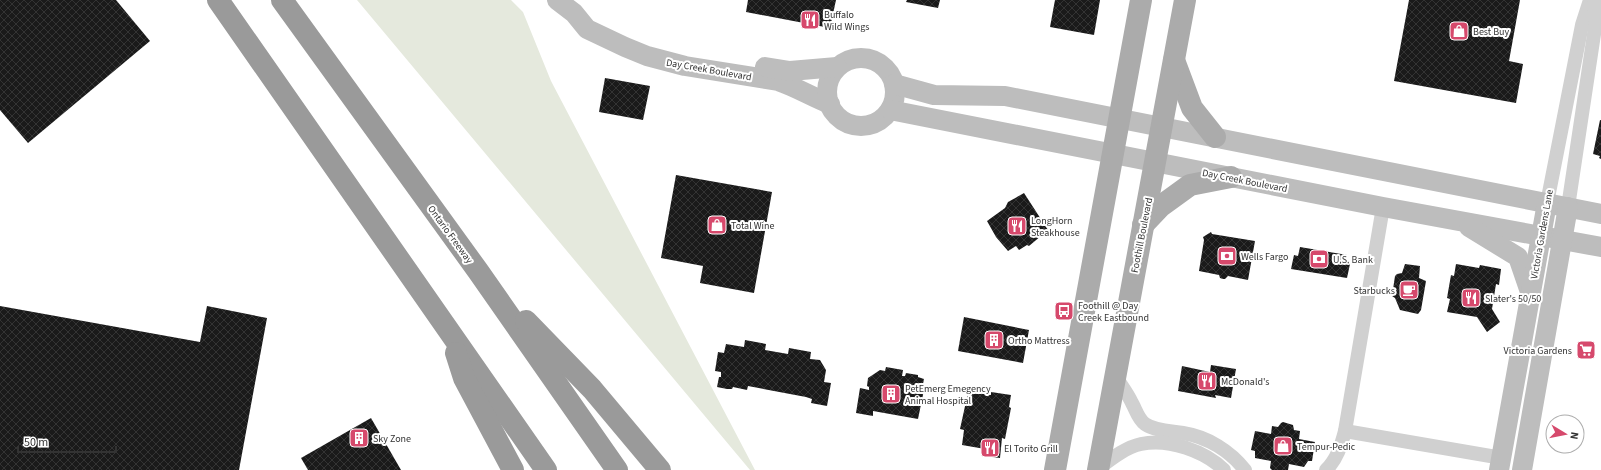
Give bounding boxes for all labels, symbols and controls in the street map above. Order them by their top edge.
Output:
place label: Buffalo Wild Wings [824,8,869,34]
restaurant icon: Buffalo Wild Wings [799,9,821,31]
shop icon: Best Buy [1448,20,1470,42]
place label: Best Buy [1473,25,1510,39]
street label: Day Creek Boulevard [665,56,753,84]
street label: Day Creek Boulevard [1201,166,1289,196]
street label: Victoria Gardens Lane [1527,188,1557,280]
street label: Foothill Boulevard [1128,196,1156,274]
street label: Ontario Freeway [424,203,476,267]
shop icon: Total Wine [706,214,728,236]
place label: LongHorn Steakhouse [1031,214,1080,240]
restaurant icon: LongHorn Steakhouse [1006,215,1028,237]
place label: Total Wine [731,219,774,233]
bank icon: Wells Fargo [1216,245,1238,267]
bank icon: U.S. Bank [1308,248,1330,270]
place label: Wells Fargo [1241,250,1288,264]
place label: U.S. Bank [1333,253,1373,267]
cafe icon: Starbucks [1398,279,1420,301]
place label: Starbucks [1354,284,1395,298]
restaurant icon: Slater's 50/50 [1460,287,1482,309]
place label: Slater's 50/50 [1485,292,1541,306]
place label: Foothill @ Day Creek Eastbound [1078,299,1149,325]
bus stop icon: Foothill @ Day Creek Eastbound [1053,300,1075,322]
building icon: Ortho Mattress [983,329,1005,351]
place label: Ortho Mattress [1008,334,1070,348]
supermarket icon: Victoria Gardens [1575,339,1597,361]
place label: Victoria Gardens [1504,344,1572,358]
restaurant icon: McDonald's [1196,370,1218,392]
place label: McDonald's [1221,375,1270,389]
place label: PetEmerg Emegency Animal Hospital [905,382,991,408]
building icon: PetEmerg Emegency Animal Hospital [880,383,902,405]
north arrow [1545,414,1585,454]
building icon: Sky Zone [348,427,370,449]
scale bar [18,428,116,454]
text: N [1566,431,1582,441]
place label: Sky Zone [373,432,411,446]
text: 50 m [24,434,48,451]
shop icon: Tempur-Pedic [1272,435,1294,457]
restaurant icon: El Torito Grill [979,437,1001,459]
place label: Tempur-Pedic [1297,440,1356,454]
place label: El Torito Grill [1004,442,1058,456]

